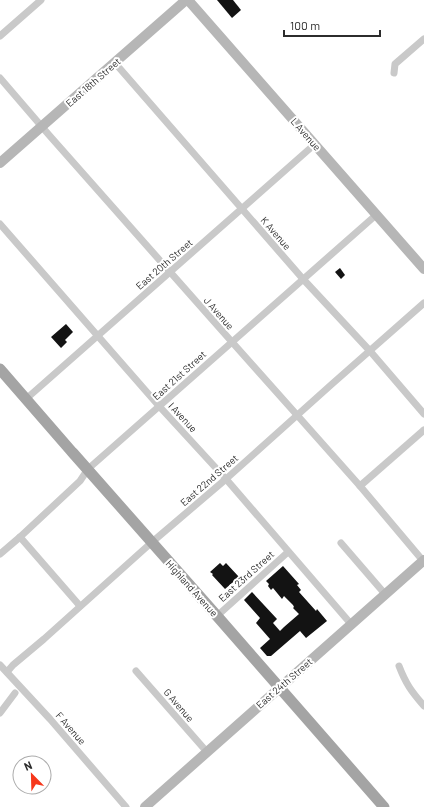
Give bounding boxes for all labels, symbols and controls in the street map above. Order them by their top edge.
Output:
scale bar [284,12,380,38]
text: 100 m [290,18,320,32]
street label: East 18th Street [63,55,123,109]
street label: L Avenue [289,115,323,153]
street label: K Avenue [258,214,294,252]
street label: East 20th Street [133,236,195,292]
street label: J Avenue [201,294,237,332]
street label: East 21st Street [150,348,209,402]
street label: I Avenue [166,400,200,434]
street label: East 22nd Street [178,451,241,508]
street label: East 23rd Street [216,548,276,604]
street label: Highland Avenue [164,557,220,619]
street label: East 24th Street [253,655,315,711]
street label: G Avenue [161,686,197,724]
street label: F Avenue [54,709,88,747]
north arrow [12,755,52,795]
text: N [22,758,34,773]

